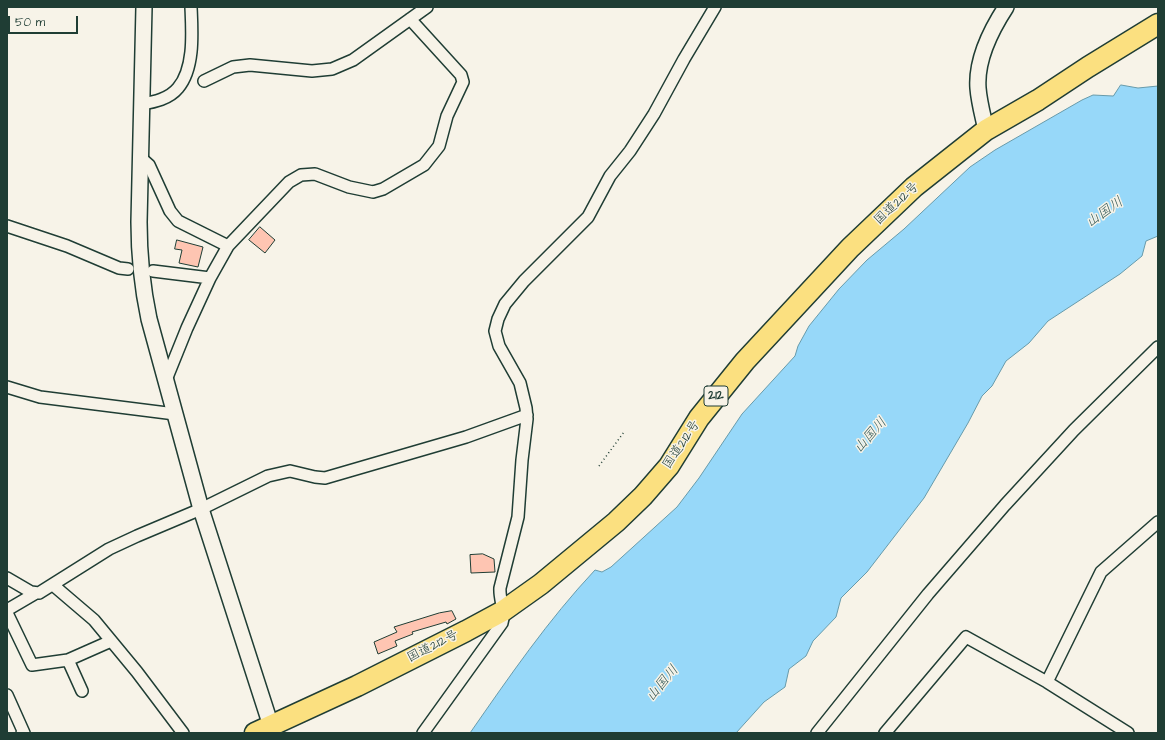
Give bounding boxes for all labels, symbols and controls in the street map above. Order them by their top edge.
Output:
scale bar [10,8,80,34]
text: 50 m [15,14,45,31]
street label: 国道212号 [871,179,923,229]
water label: 山国川 [1083,194,1127,232]
road number: 212 [704,386,728,406]
water label: 山国川 [851,415,891,457]
street label: 国道212号 [660,418,704,472]
street label: 国道212号 [405,627,461,667]
water label: 山国川 [643,663,683,705]

